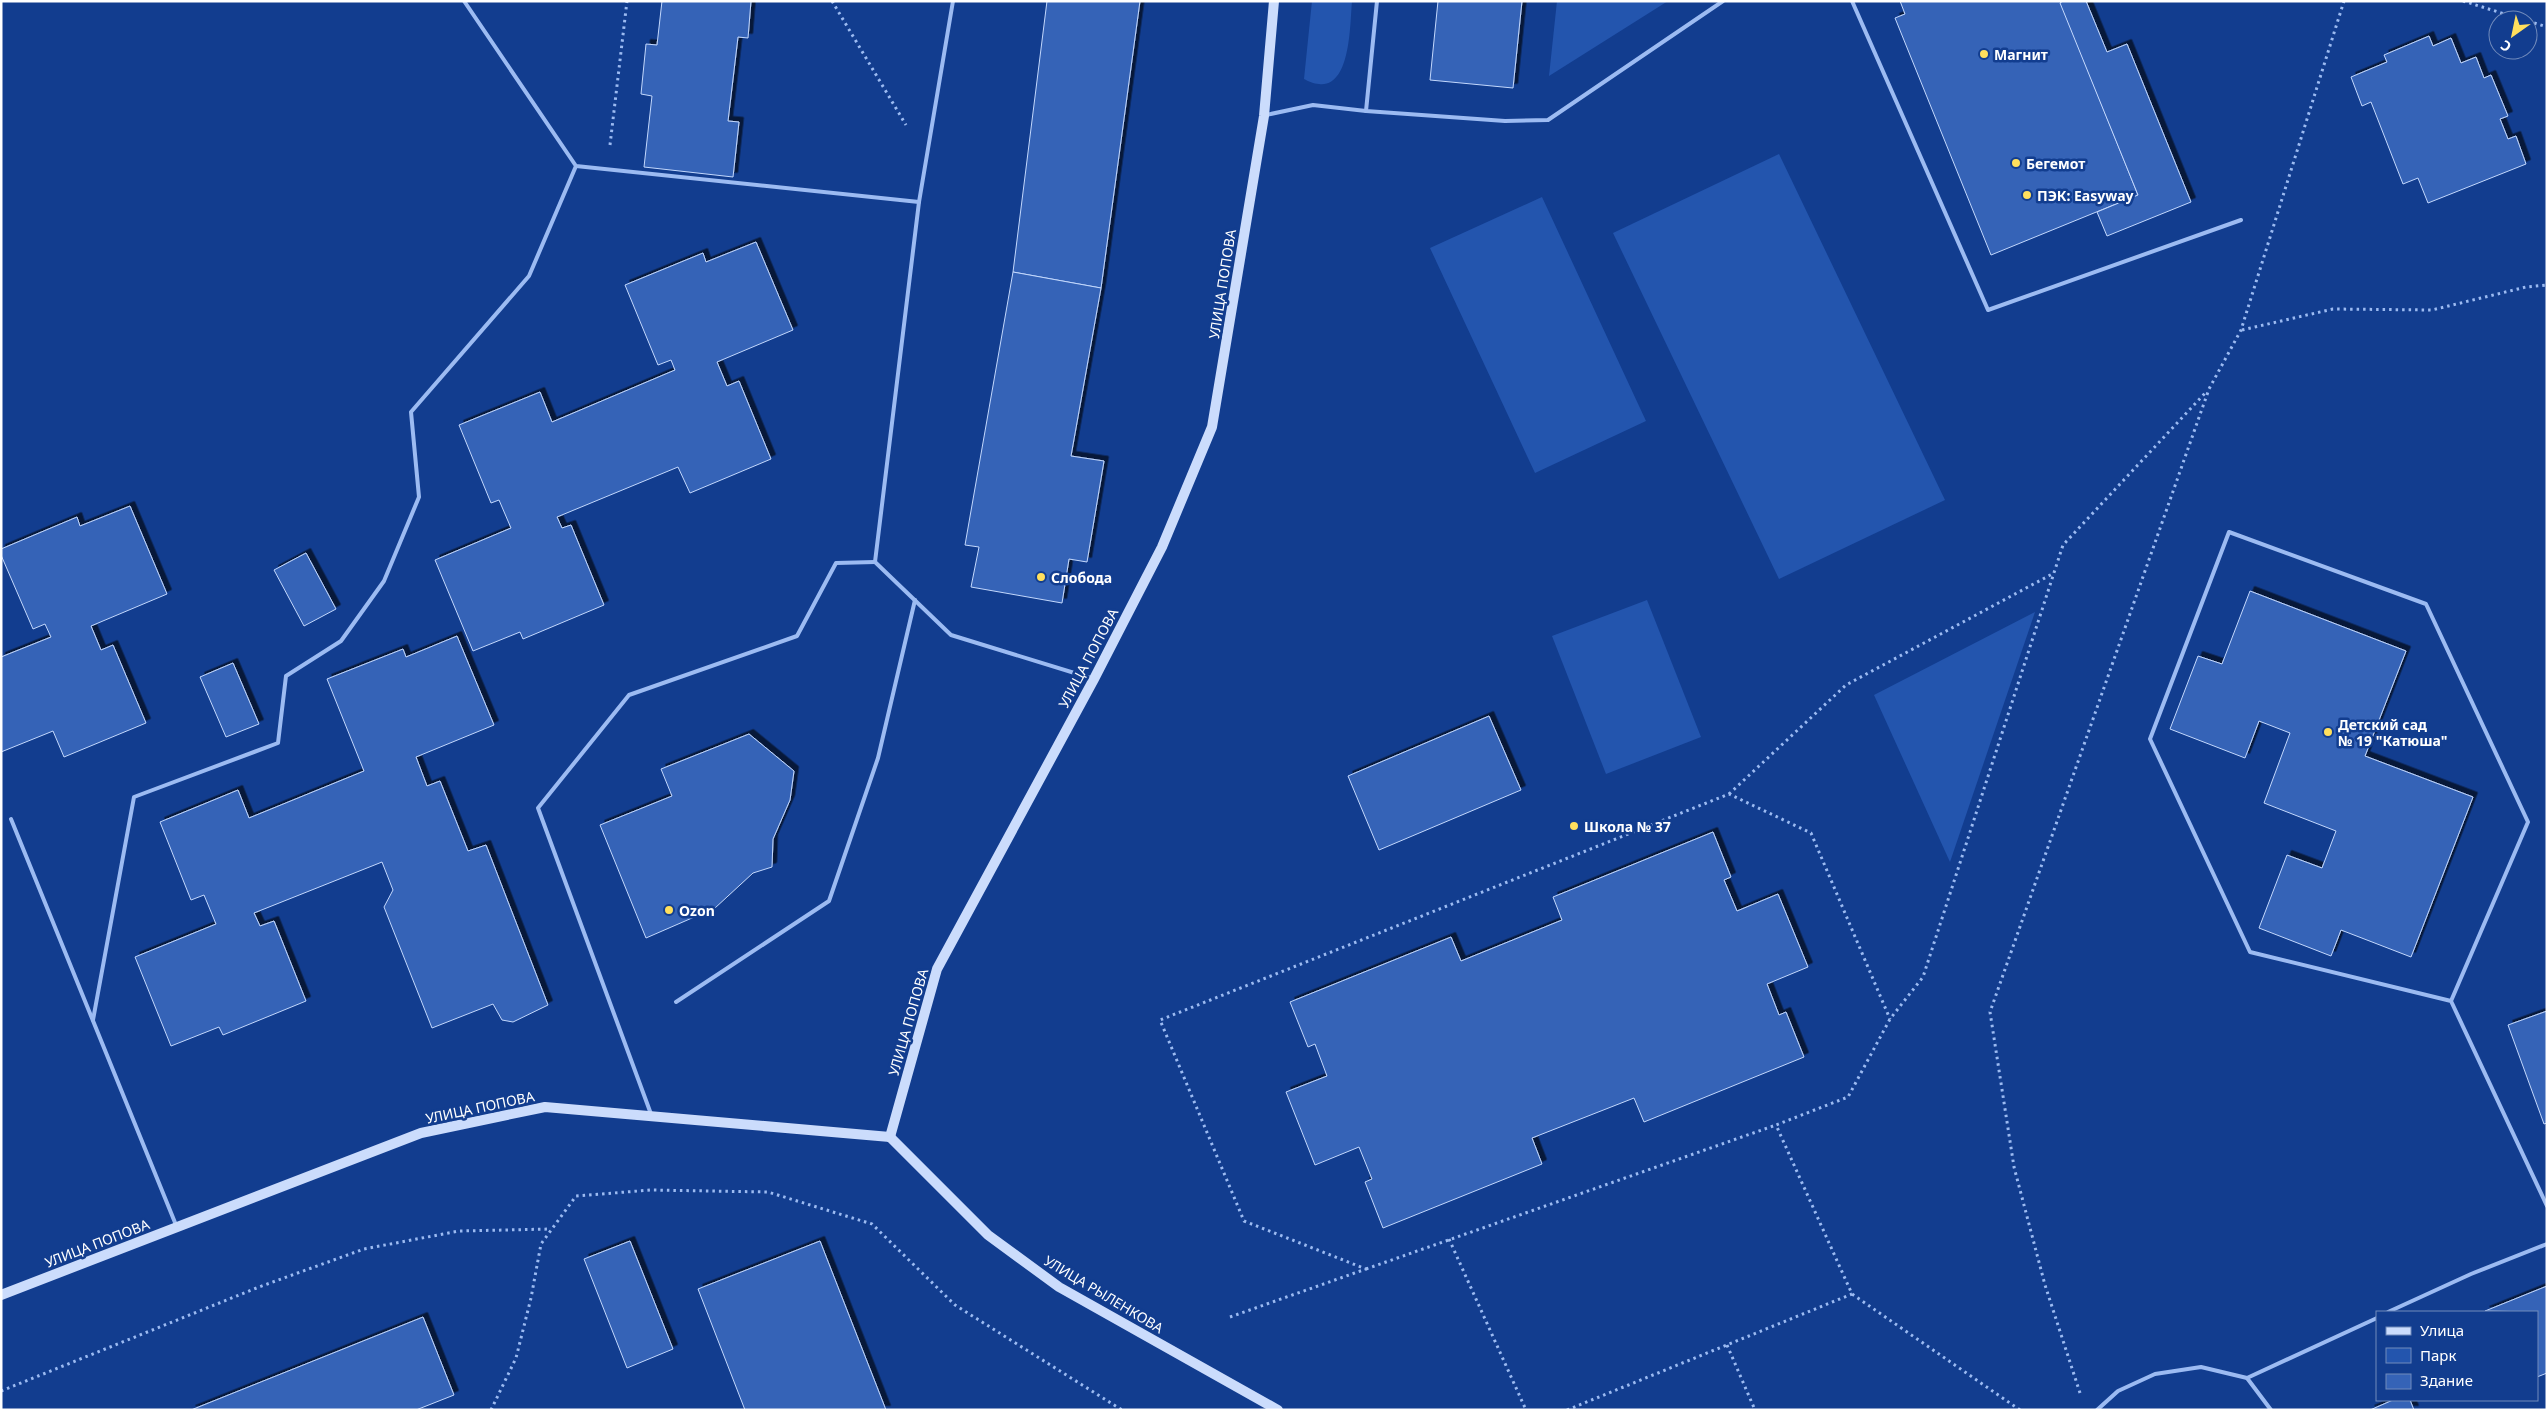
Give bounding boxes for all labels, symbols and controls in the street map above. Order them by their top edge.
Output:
north arrow [2488,10,2538,60]
text: С [2497,36,2515,57]
place label: Магнит [1994,45,2048,64]
marker: Магнит [1978,48,1990,60]
place label: Бегемот [2026,154,2085,173]
marker: Бегемот [2010,157,2022,169]
place label: ПЭК: Easyway [2037,186,2134,205]
marker: ПЭК: Easyway [2021,189,2033,201]
street label: УЛИЦА ПОПОВА [1204,228,1240,340]
place label: Слобода [1051,568,1112,587]
marker: Слобода [1035,571,1047,583]
street label: УЛИЦА ПОПОВА [1054,605,1122,711]
place label: Детский сад № 19 "Катюша" [2338,715,2447,750]
marker: Детский сад № 19 "Катюша" [2322,726,2334,738]
place label: Школа № 37 [1584,817,1671,836]
marker: Школа № 37 [1568,820,1580,832]
place label: Ozon [679,901,715,920]
marker: Ozon [663,904,675,916]
street label: УЛИЦА ПОПОВА [884,966,932,1078]
street label: УЛИЦА ПОПОВА [424,1086,536,1128]
street label: УЛИЦА ПОПОВА [42,1214,152,1272]
street label: УЛИЦА РЫЛЕНКОВА [1041,1251,1167,1337]
legend [2376,1311,2538,1401]
text: Улица [2420,1320,2464,1340]
text: Парк [2420,1345,2456,1365]
text: Здание [2420,1370,2473,1390]

